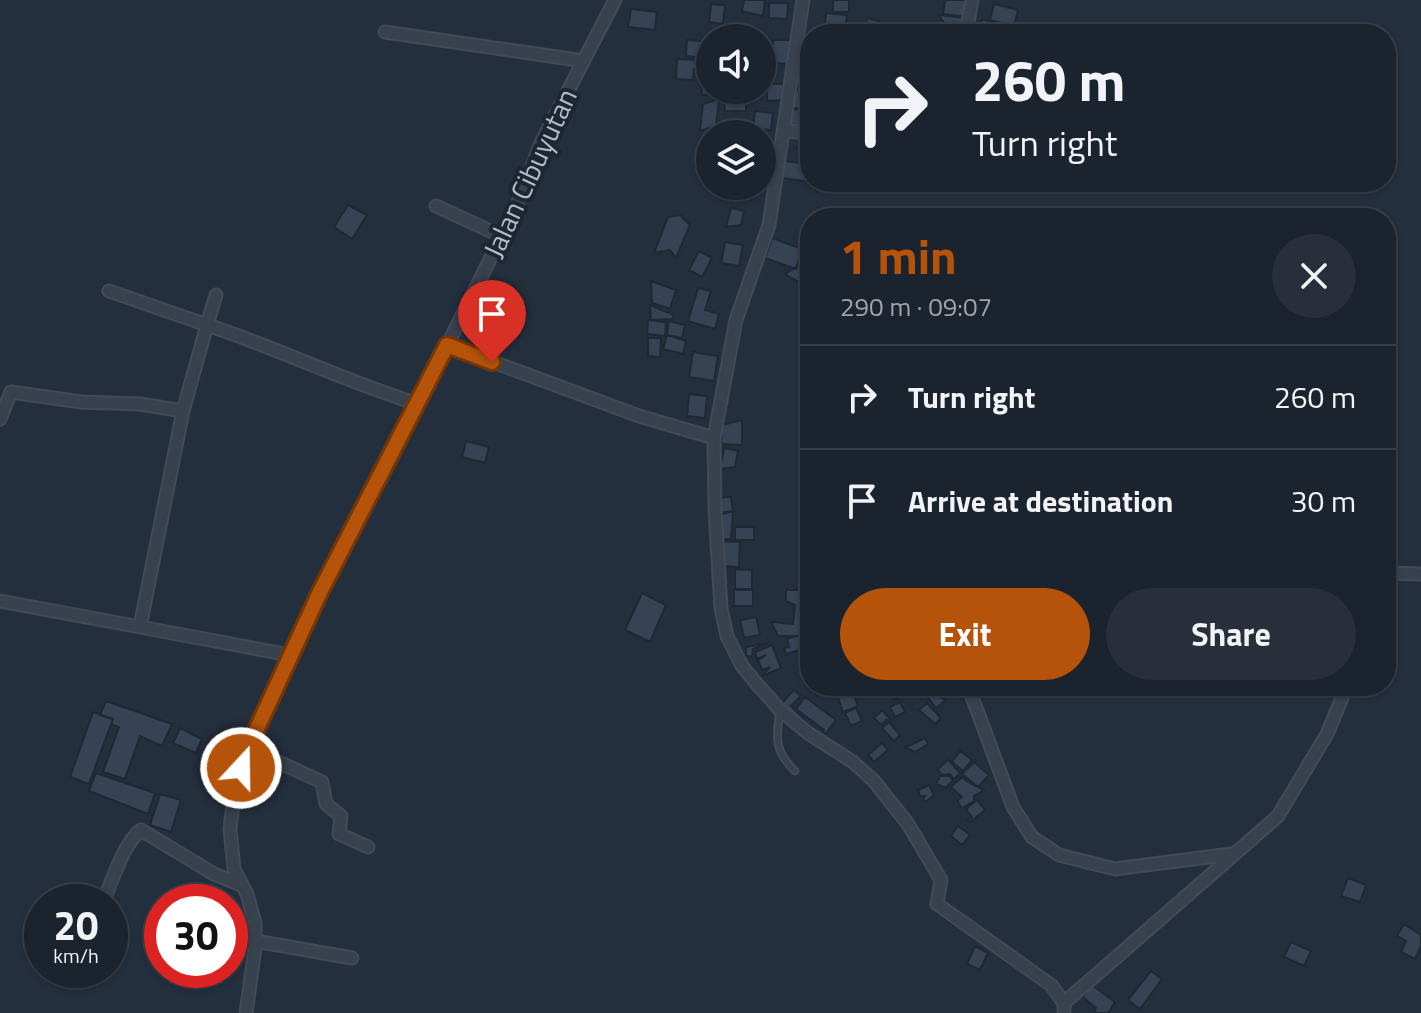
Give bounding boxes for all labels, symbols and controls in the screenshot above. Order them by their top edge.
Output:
map controls [696,24,776,200]
button: sound [696,24,776,104]
text: 260 m [972,38,1125,123]
icon: right [840,56,944,160]
street label: Jalan Cibuyutan [472,81,588,264]
text: Turn right [972,115,1117,170]
button: layers [696,120,776,200]
text: 1 min [840,220,957,293]
button: close [1272,234,1356,318]
pin [458,280,526,362]
text: 290 m · 09:07 [840,287,992,326]
icon: arrive [470,292,514,336]
text: Turn right [908,374,1036,420]
text: 260 m [1274,374,1356,420]
icon: right [840,375,884,419]
text: Arrive at destination [908,478,1173,524]
text: 30 m [1291,478,1356,524]
icon: arrive [840,479,884,523]
button: Exit [840,588,1090,680]
button: Share [1106,588,1356,680]
position arrow [199,726,283,810]
speed limit sign: 30 [144,884,248,988]
text: 20 [54,895,98,956]
text: km/h [53,940,99,971]

